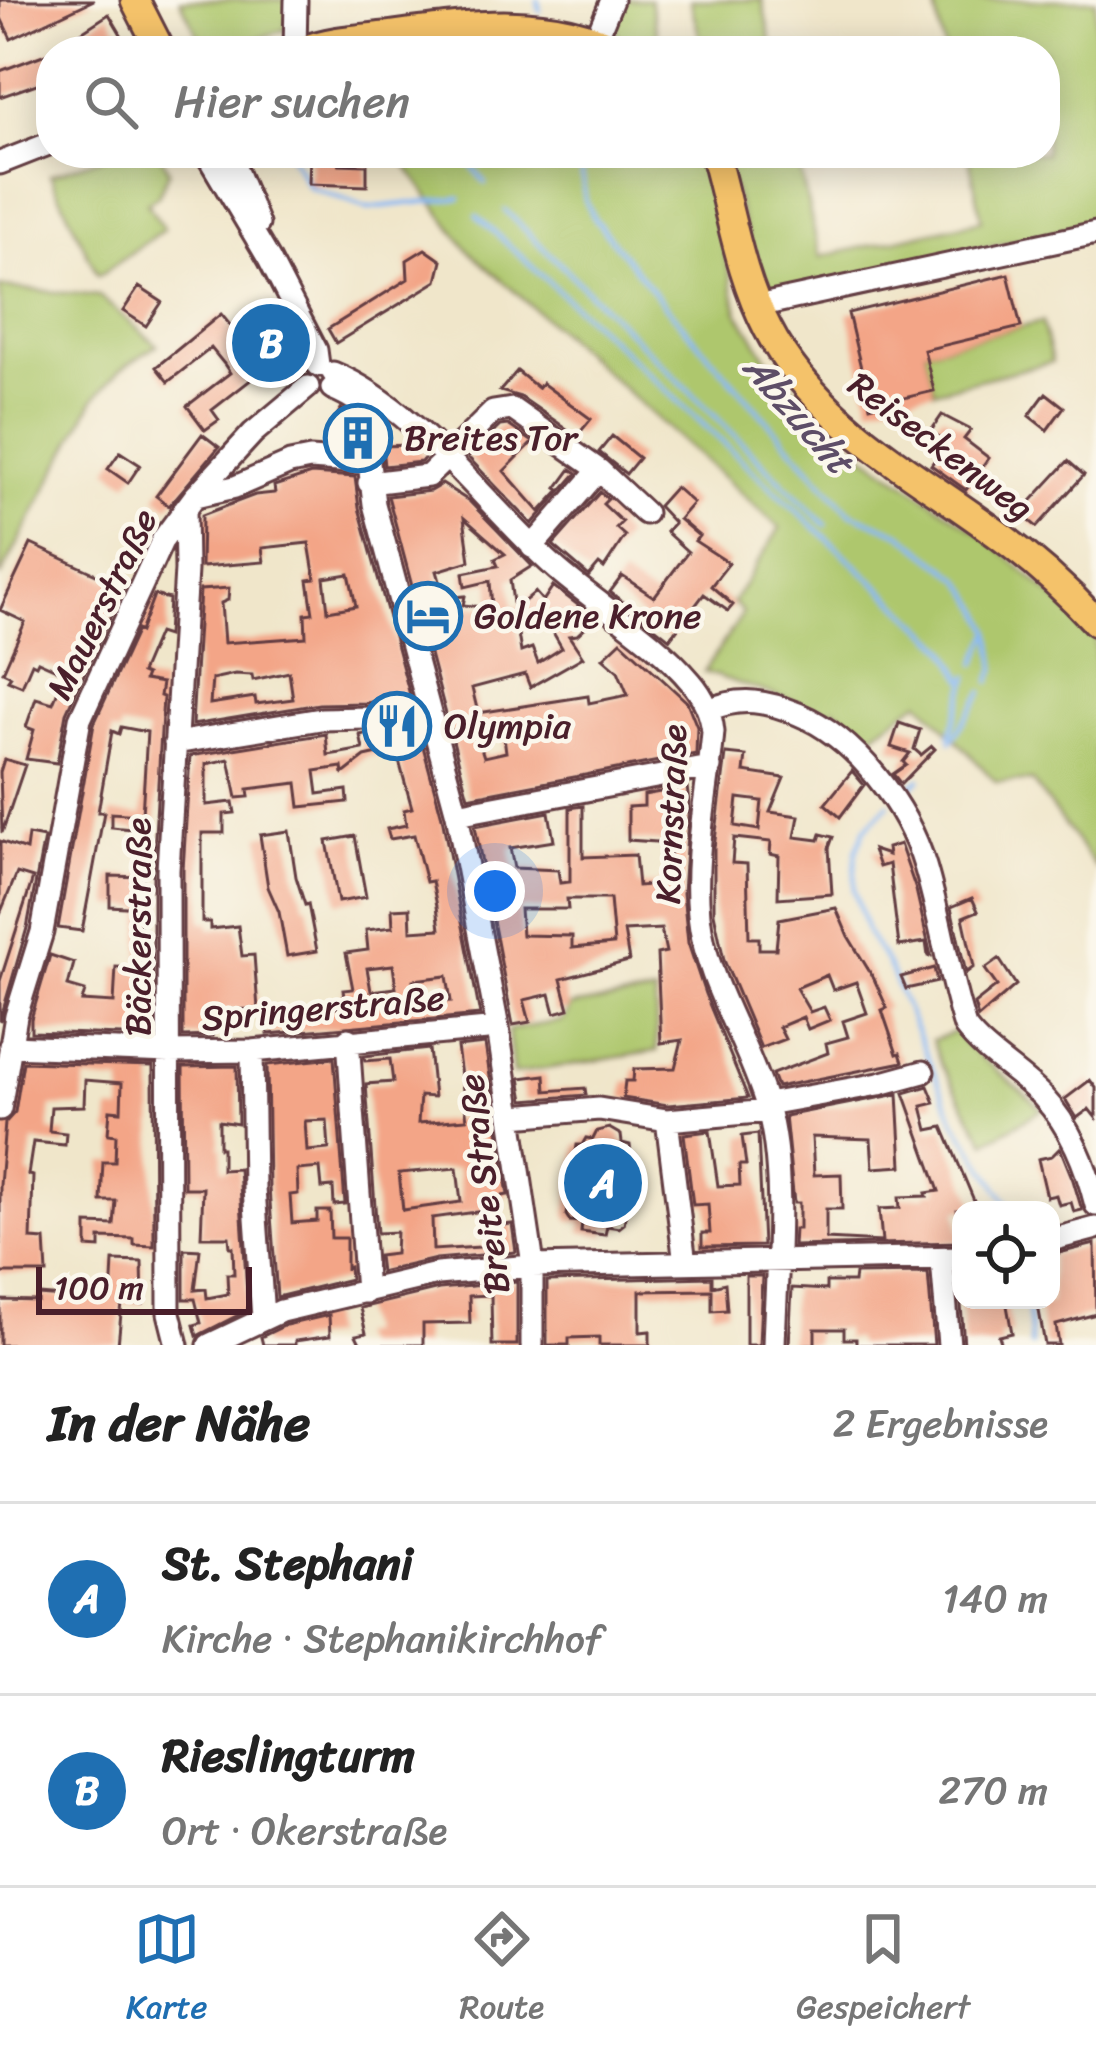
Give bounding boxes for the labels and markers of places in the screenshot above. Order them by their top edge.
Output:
pin: B [232,298,310,388]
building icon: Breites Tor [323,403,393,473]
place label: Breites Tor [404,406,579,470]
hotel icon: Goldene Krone [393,581,463,651]
place label: Goldene Krone [474,584,702,648]
restaurant icon: Olympia [362,691,432,761]
place label: Olympia [444,694,572,758]
pin: A [564,1138,642,1228]

